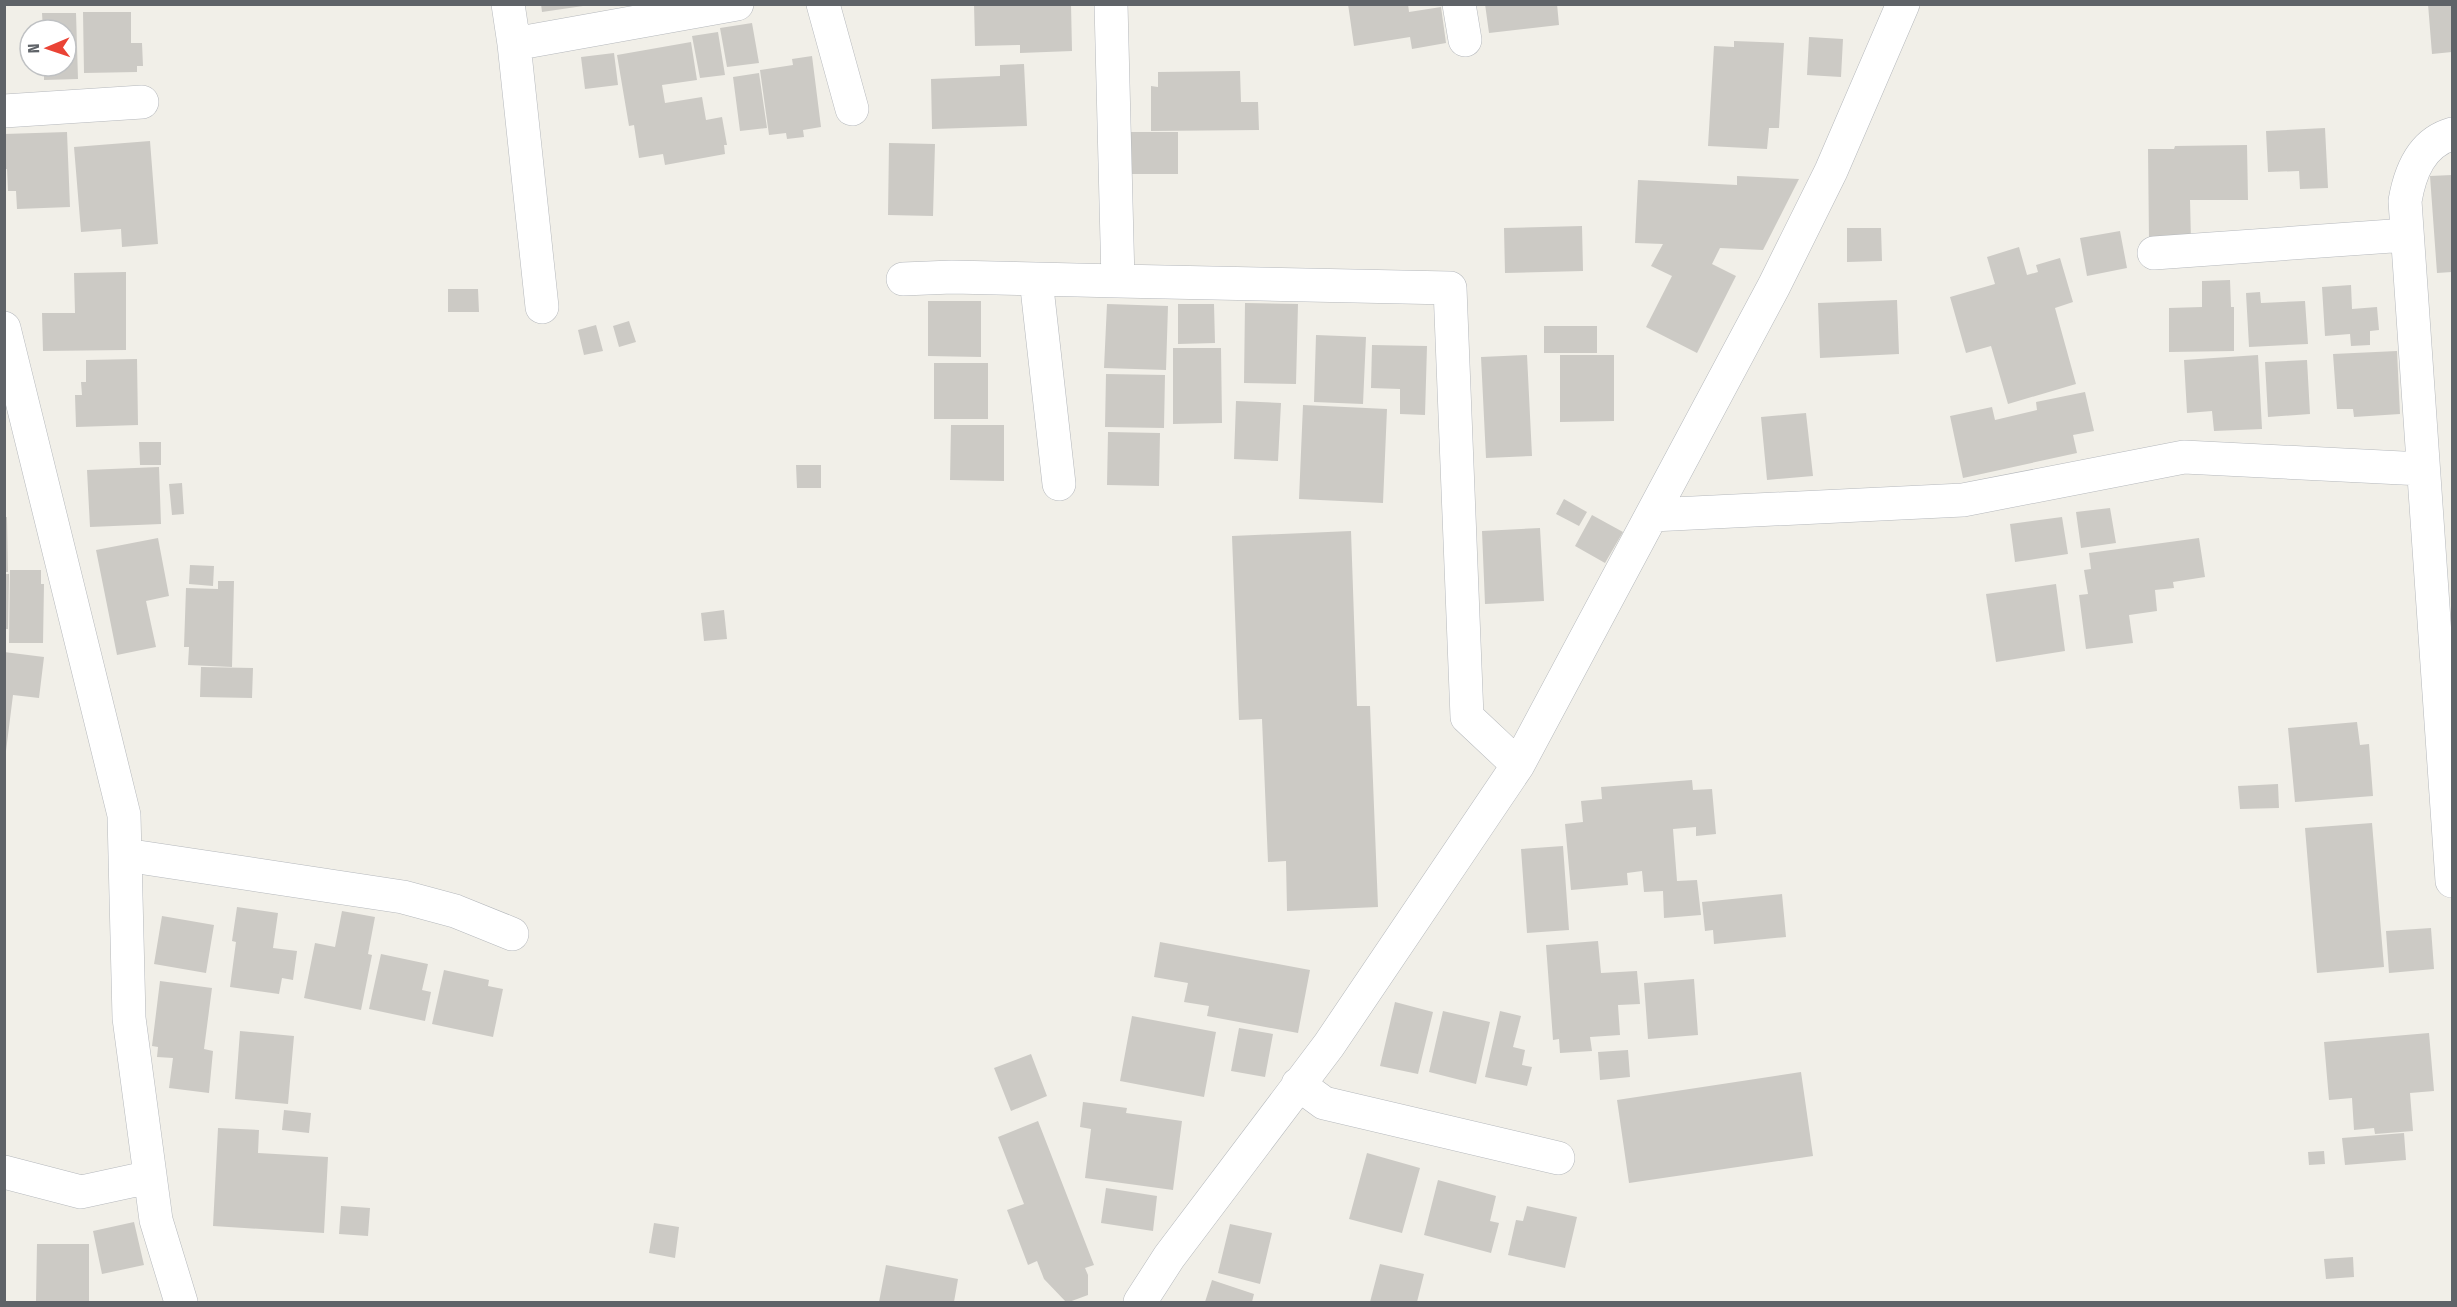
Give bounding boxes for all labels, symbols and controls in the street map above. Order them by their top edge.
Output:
north arrow [18,18,78,78]
text: N [24,43,43,54]

